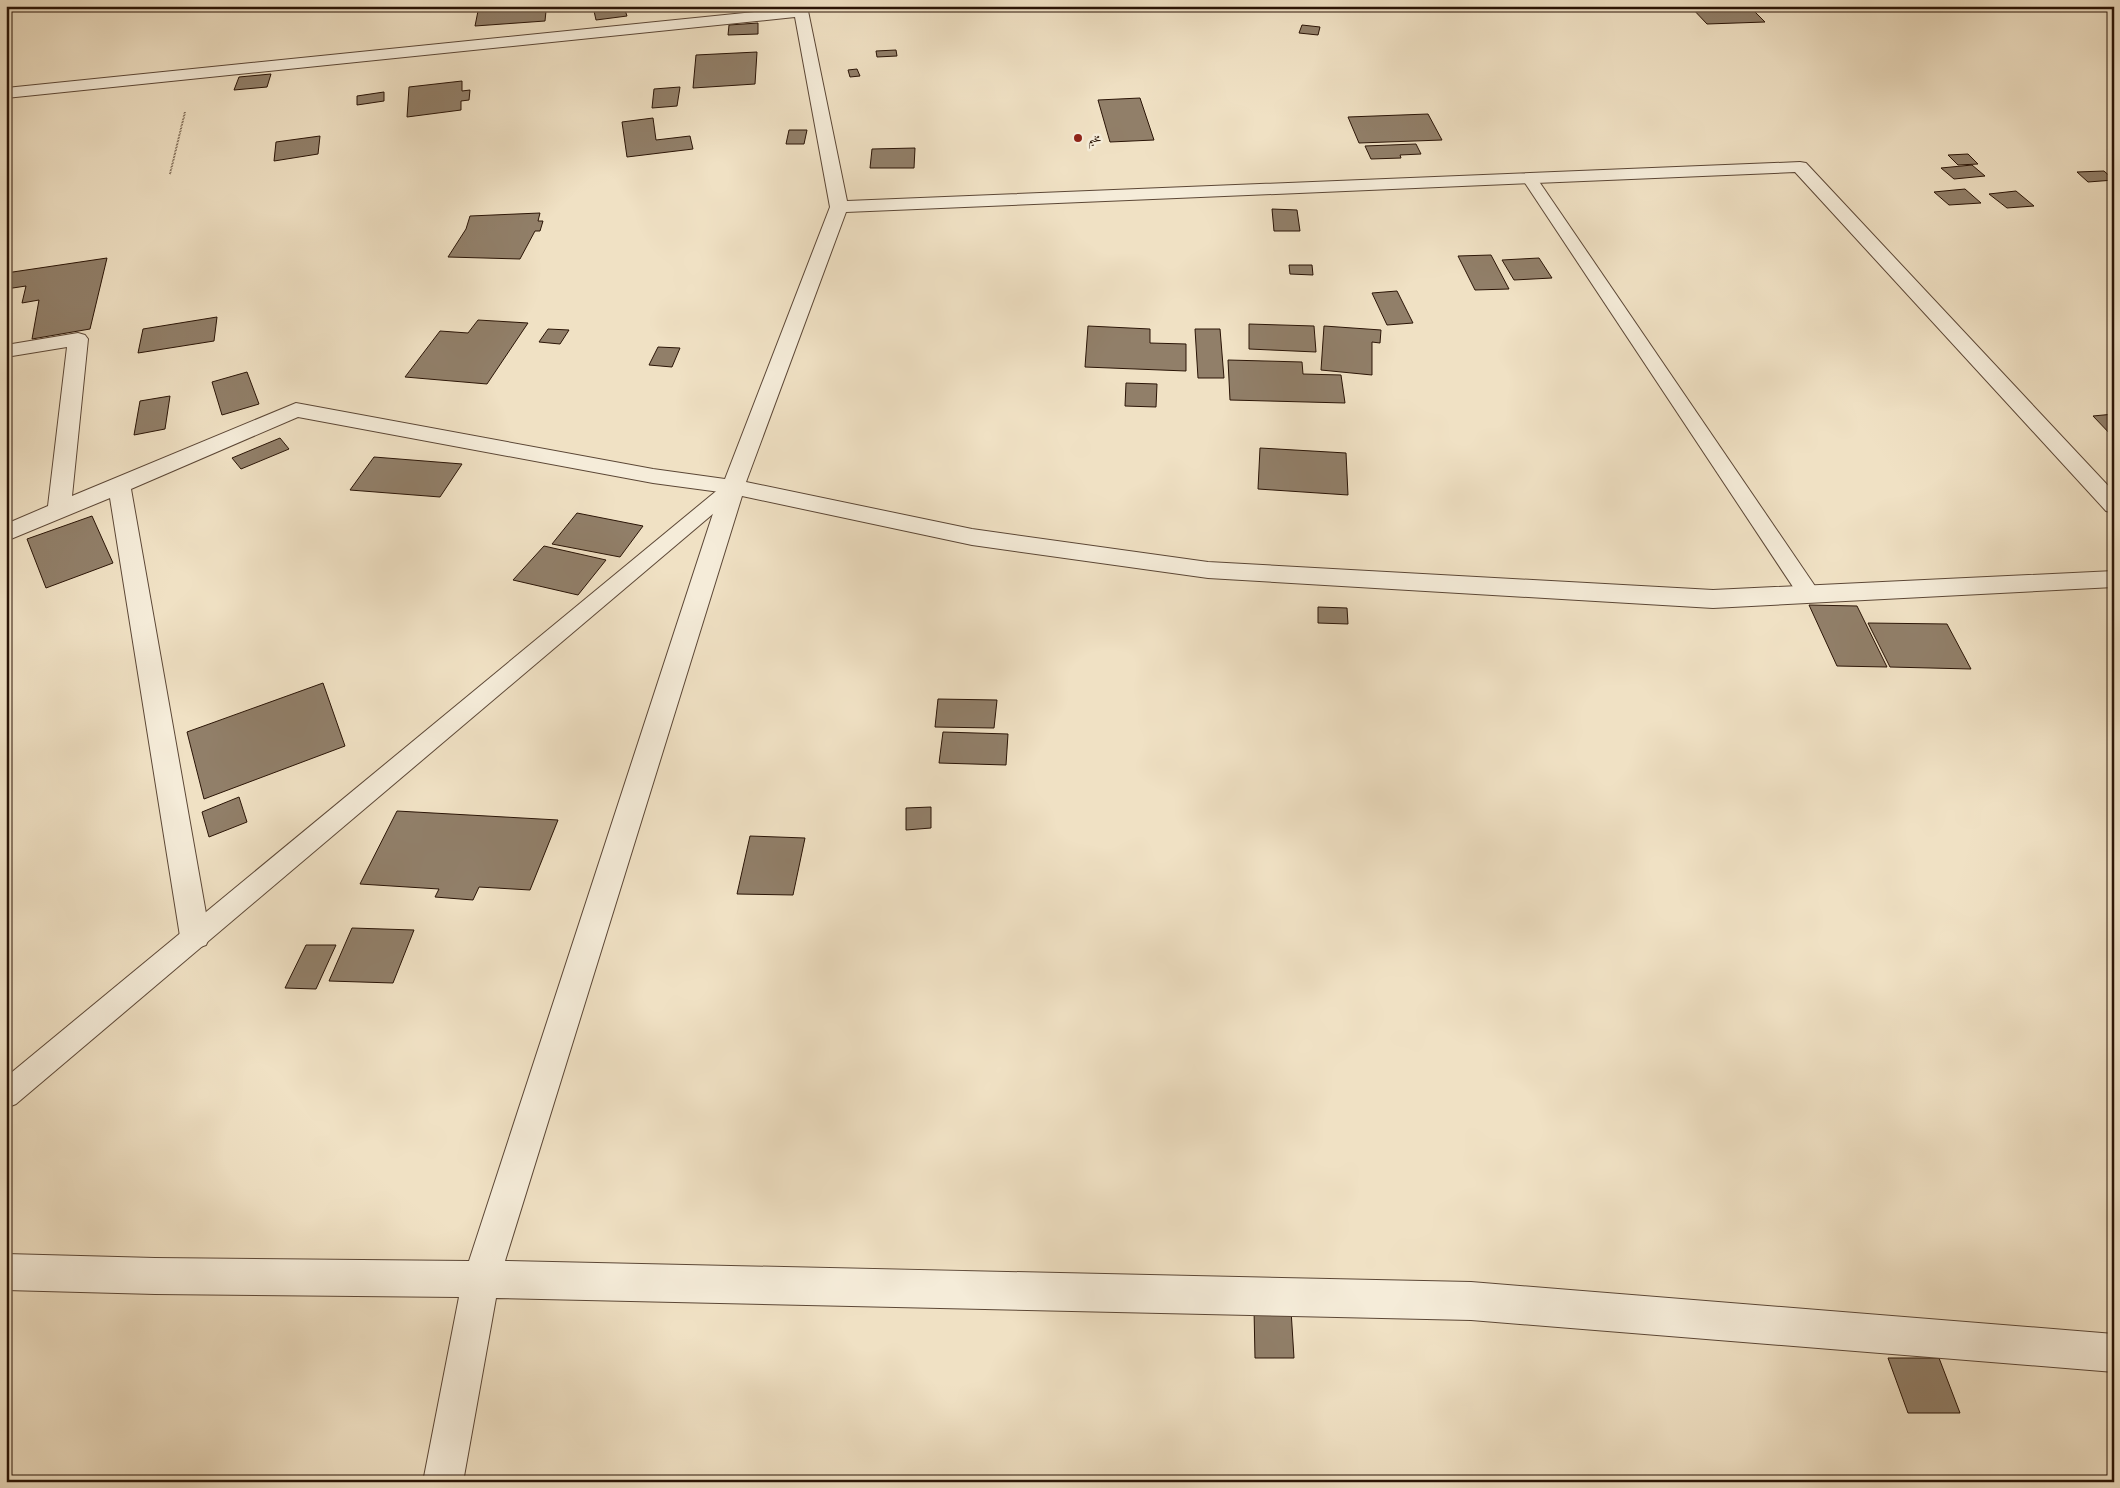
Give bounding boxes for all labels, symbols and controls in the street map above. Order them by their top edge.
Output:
marker: مخيم [1072,132,1084,144]
place label: مخيم [1088,132,1101,149]

